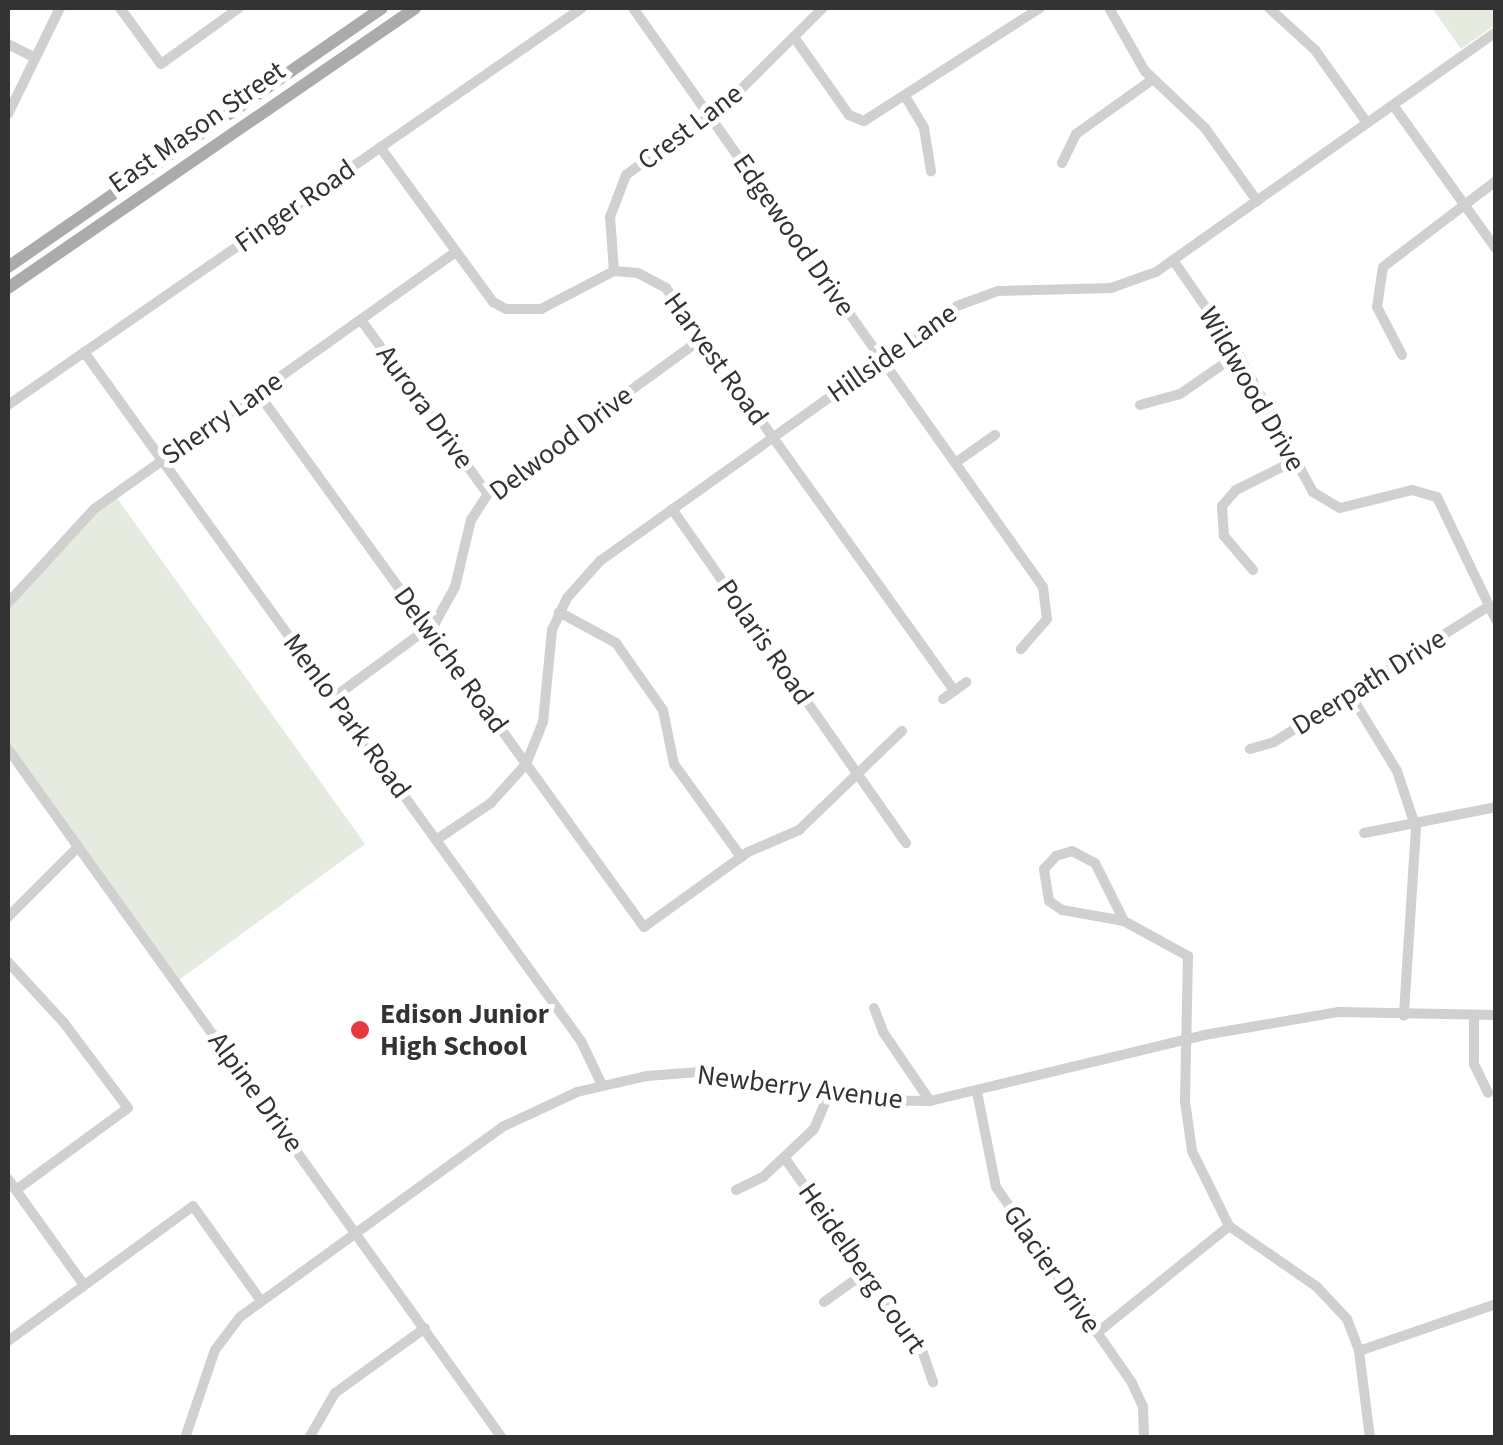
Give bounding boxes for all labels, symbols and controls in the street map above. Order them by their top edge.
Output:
street label: East Mason Street [102,54,292,200]
street label: Crest Lane [631,77,749,177]
street label: Edgewood Drive [726,148,862,322]
street label: Finger Road [228,152,362,260]
street label: Harvest Road [657,286,775,432]
street label: Hillside Lane [821,296,963,410]
street label: Wildwood Drive [1192,301,1312,477]
street label: Aurora Drive [369,339,481,475]
street label: Sherry Lane [155,364,289,472]
street label: Delwood Drive [483,378,639,508]
street label: Polaris Road [709,573,821,711]
street label: Delwiche Road [387,580,515,740]
street label: Deerpath Drive [1286,621,1452,743]
street label: Menlo Park Road [276,627,418,805]
place label: Edison Junior High School [380,997,549,1063]
marker: Edison Junior High School [349,1019,371,1041]
street label: Alpine Drive [201,1025,311,1159]
street label: Newberry Avenue [695,1058,905,1116]
street label: Heidelberg Court [791,1177,933,1359]
street label: Glacier Drive [996,1199,1108,1339]

